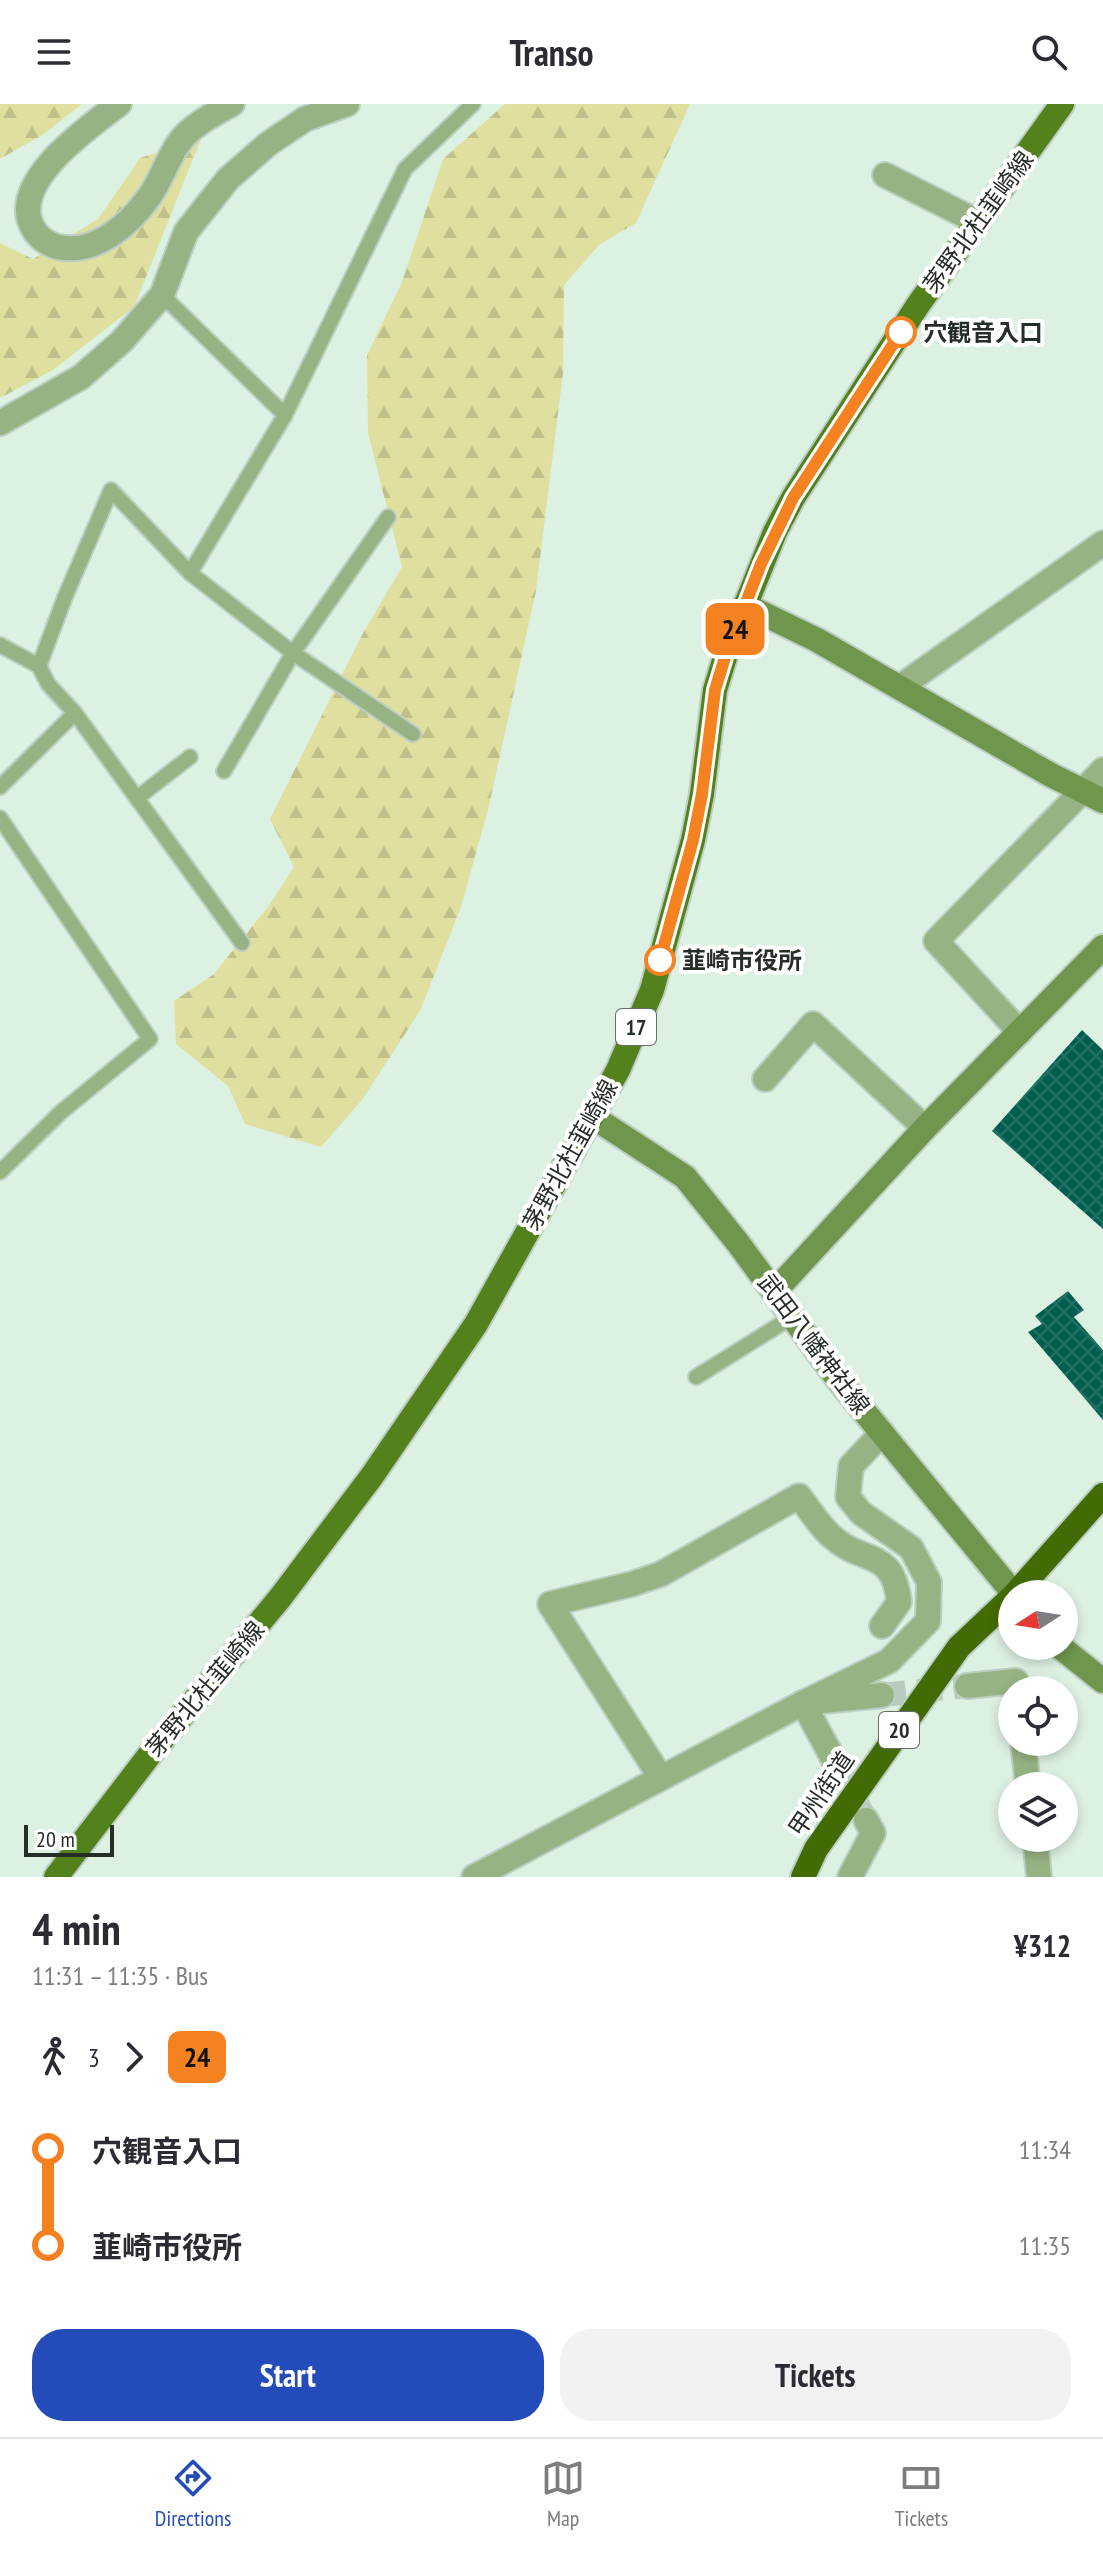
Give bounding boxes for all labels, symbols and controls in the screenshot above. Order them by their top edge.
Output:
text: Transo [509,29,594,76]
icon: menu [32,30,76,74]
icon: search [1027,30,1071,74]
street label: 茅野北杜韮崎線 [916,145,1040,299]
marker: 穴観音入口 [886,317,916,347]
place label: 穴観音入口 [923,317,1043,348]
line badge: 24 [699,603,771,655]
text: 24 [722,610,748,647]
marker: 韮崎市役所 [645,945,675,975]
place label: 韮崎市役所 [682,945,802,976]
road number: 17 [616,1009,656,1045]
street label: 茅野北杜韮崎線 [516,1074,624,1236]
street label: 武田八幡神社線 [751,1268,877,1420]
north arrow [998,1580,1078,1660]
map controls [998,1580,1078,1852]
street label: 茅野北杜韮崎線 [139,1615,271,1763]
button: locate [998,1676,1078,1756]
road number: 20 [879,1712,919,1748]
street label: 甲州街道 [781,1746,861,1842]
button: layers [998,1772,1078,1852]
scale bar [24,1821,114,1857]
text: 20 m [36,1825,75,1853]
text: 4 min [32,1900,121,1957]
text: ¥312 [1014,1926,1071,1965]
text: 11:31 – 11:35 · Bus [32,1959,208,1992]
icon: walk [32,2035,76,2079]
icon: forward [112,2035,156,2079]
text: 24 [184,2038,210,2075]
text: 3 [88,2041,100,2074]
text: 穴観音入口 [92,2131,242,2170]
text: 11:34 [1019,2133,1071,2166]
text: 韮崎市役所 [92,2227,242,2266]
text: 11:35 [1019,2229,1071,2262]
button: Start [32,2329,544,2421]
button: Tickets [560,2329,1071,2421]
tab: Directions [155,2456,231,2532]
tab: Map [541,2456,585,2532]
tab: Tickets [895,2456,948,2532]

